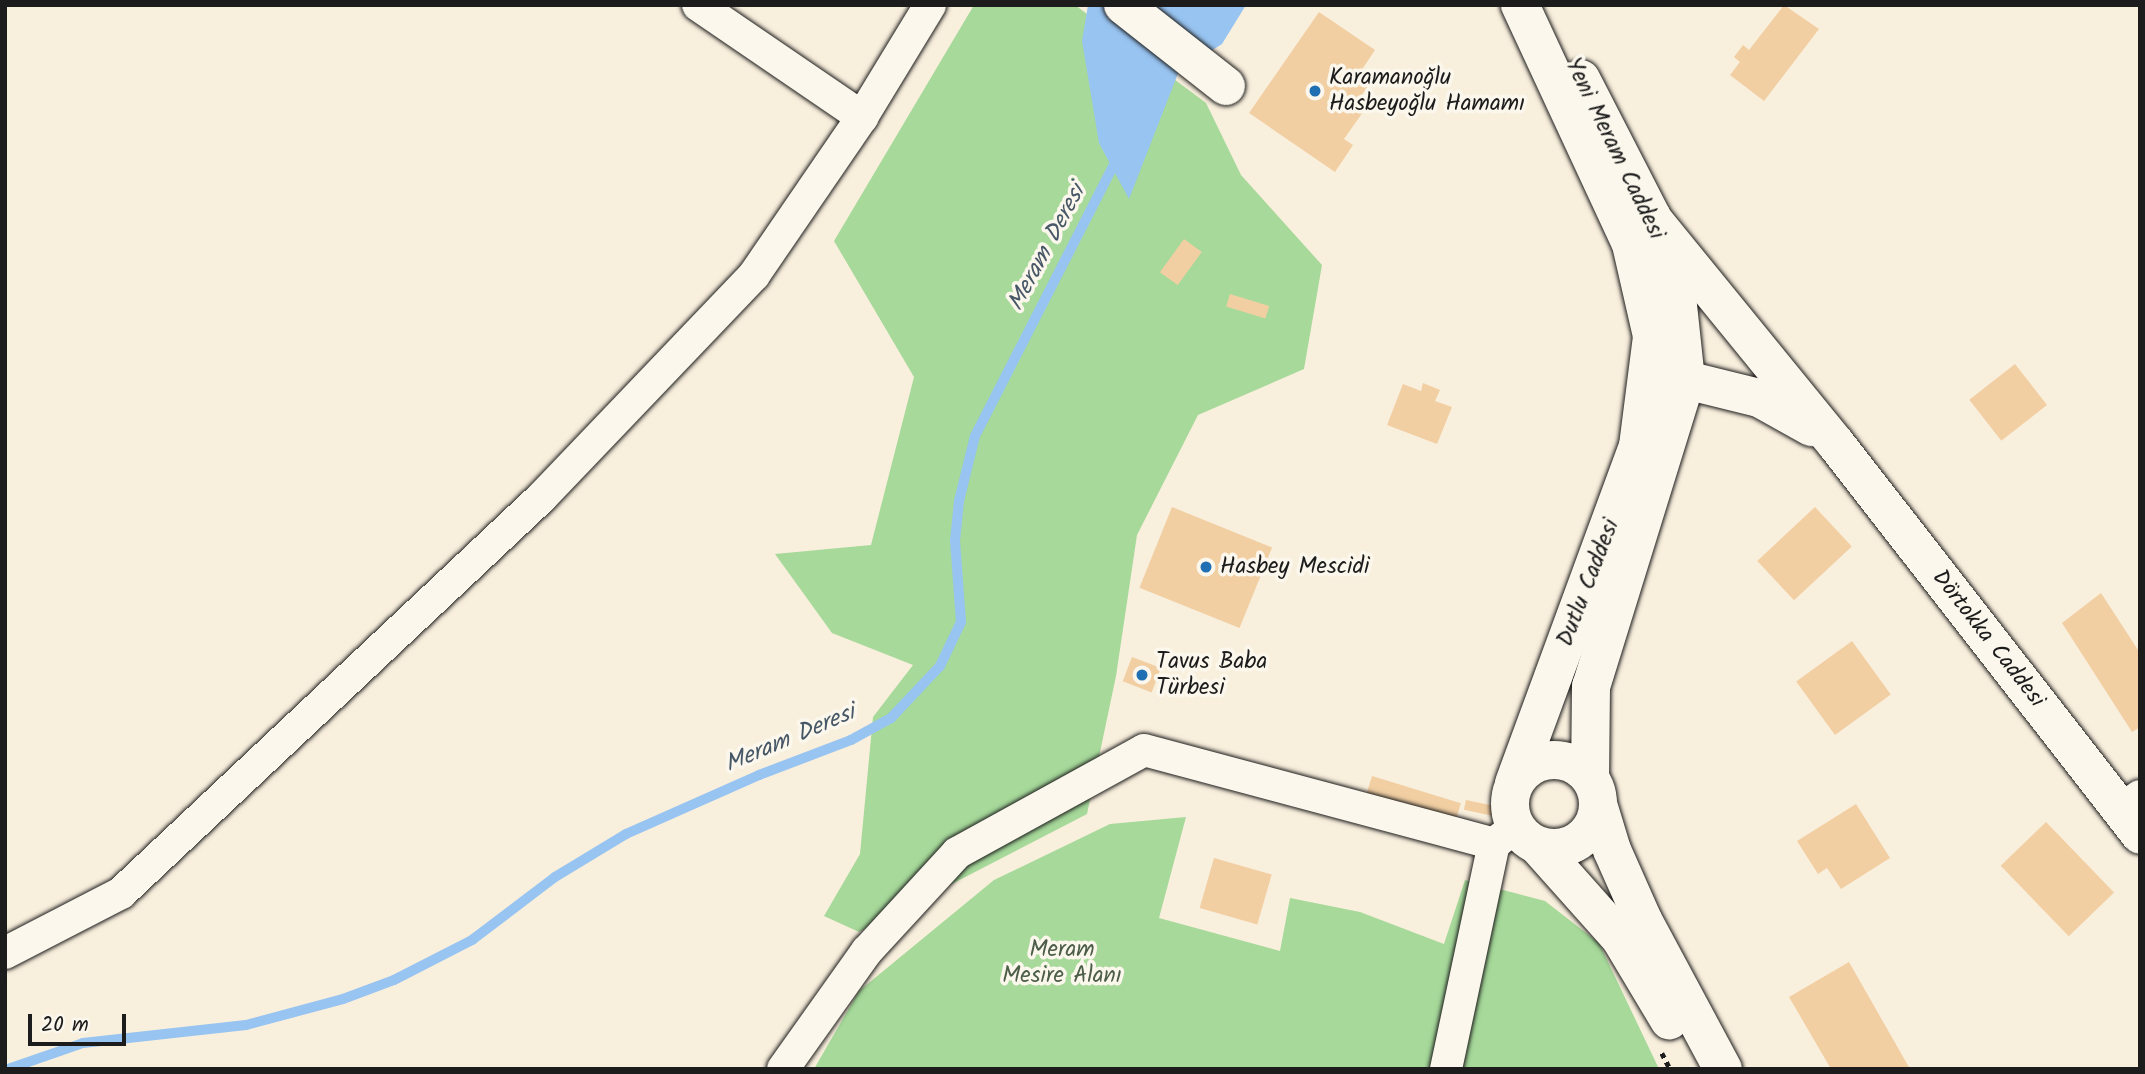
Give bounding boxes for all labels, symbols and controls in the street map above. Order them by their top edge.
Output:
street label: Yeni Meram Caddesi [1558,54,1670,244]
place label: Karamanoğlu Hasbeyoğlu Hamamı [1329,64,1525,118]
marker: Karamanoğlu Hasbeyoğlu Hamamı [1307,83,1323,99]
water label: Meram Deresi [1002,180,1092,316]
street label: Dutlu Caddesi [1552,516,1626,650]
place label: Hasbey Mescidi [1220,553,1369,581]
marker: Hasbey Mescidi [1198,559,1214,575]
street label: Dörtokka Caddesi [1926,565,2050,713]
place label: Tavus Baba Türbesi [1156,648,1267,702]
marker: Tavus Baba Türbesi [1134,667,1150,683]
water label: Meram Deresi [721,699,859,779]
park label: Meram Mesire Alanı [1002,936,1122,990]
scale bar [32,1000,130,1044]
text: 20 m [41,1009,89,1042]

